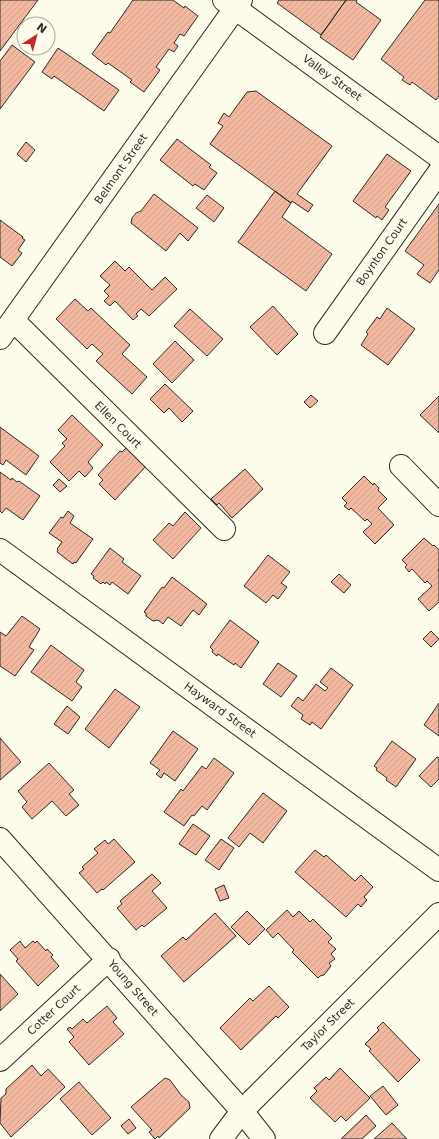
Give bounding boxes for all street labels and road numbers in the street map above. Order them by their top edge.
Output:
street label: Valley Street [300,52,365,104]
street label: Belmont Street [92,131,151,207]
street label: Boynton Court [354,215,411,288]
street label: Ellen Court [92,399,144,451]
street label: Hayward Street [182,680,259,741]
street label: Young Street [105,957,161,1019]
street label: Cotter Court [25,982,84,1038]
street label: Taylor Street [298,995,358,1055]

